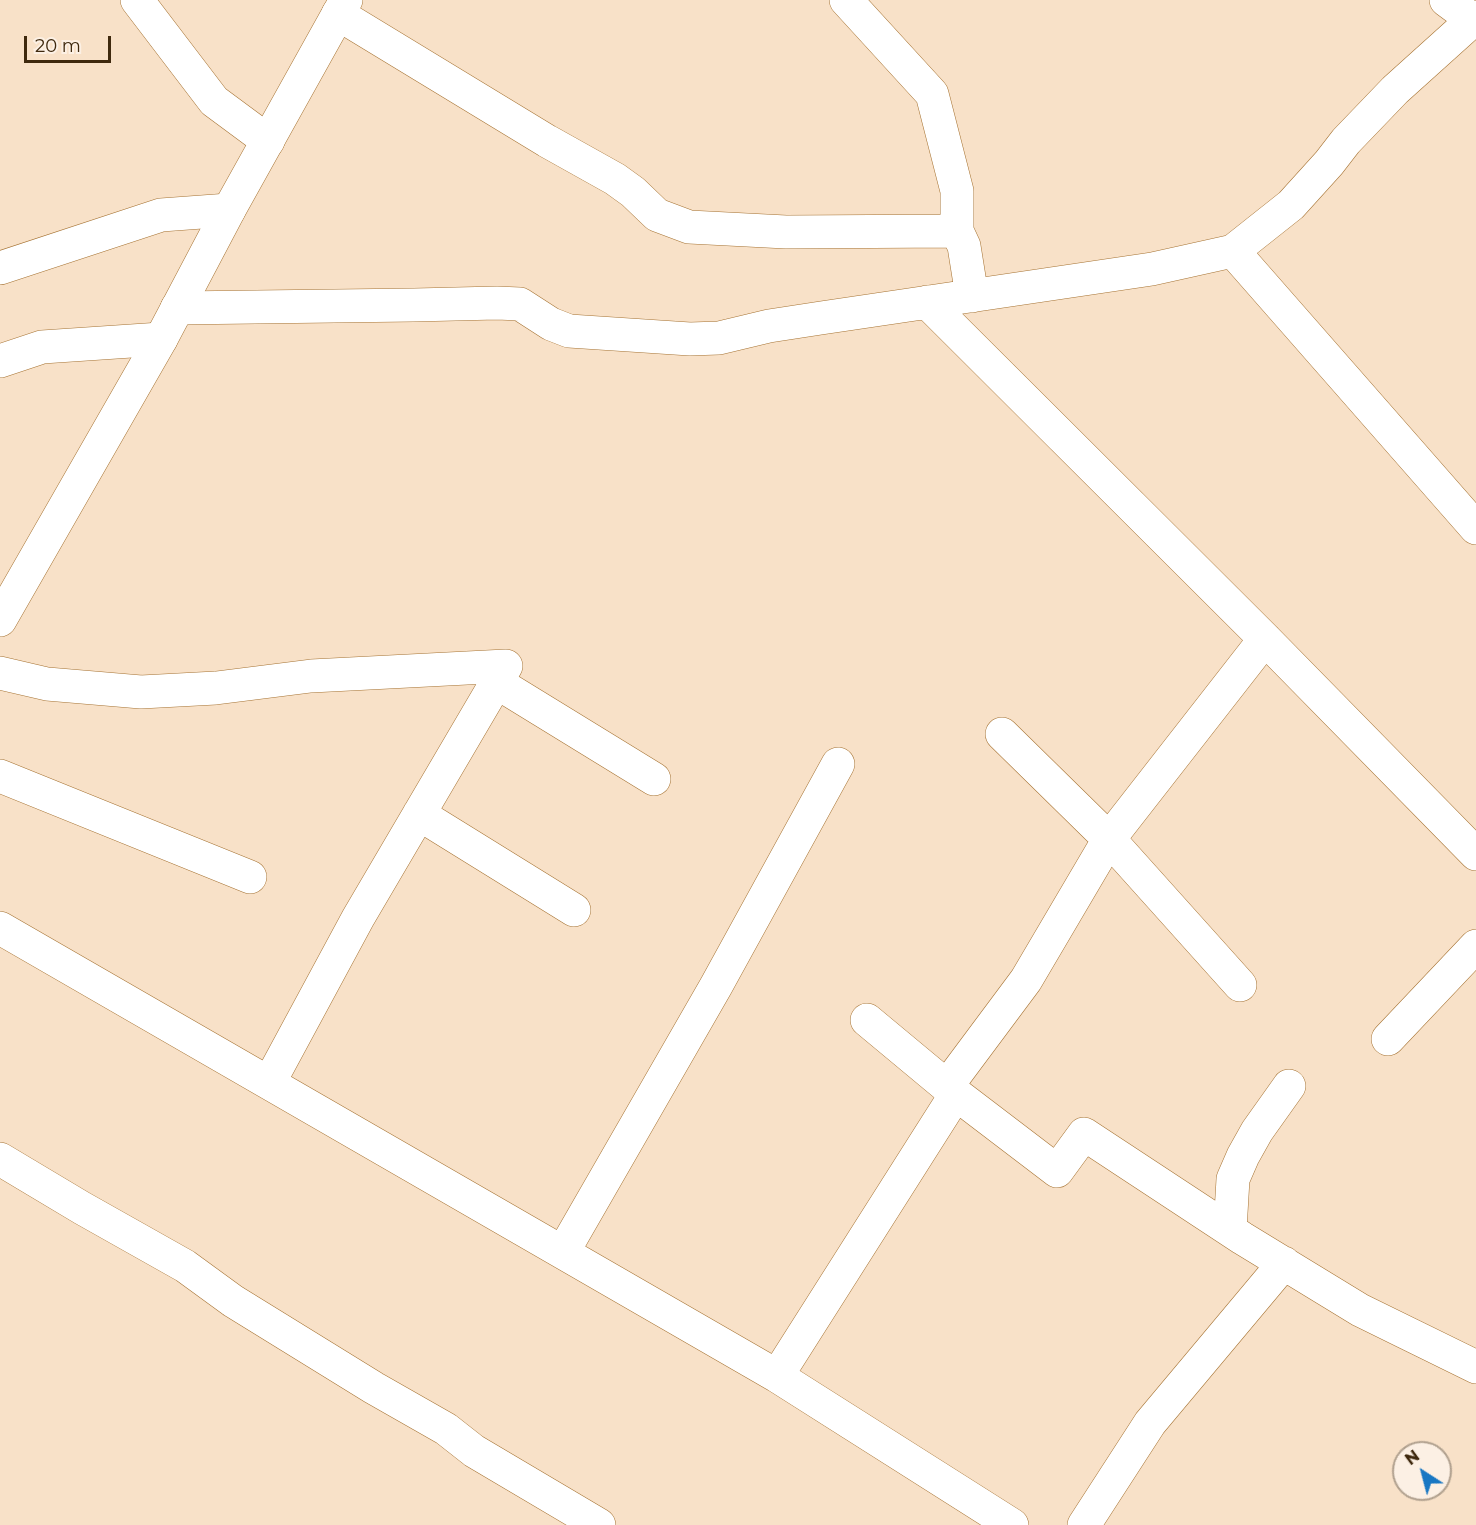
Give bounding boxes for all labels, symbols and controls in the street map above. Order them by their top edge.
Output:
scale bar [27,24,114,62]
text: 20 m [35,35,81,57]
north arrow [1392,1441,1452,1501]
text: N [1401,1446,1423,1469]

